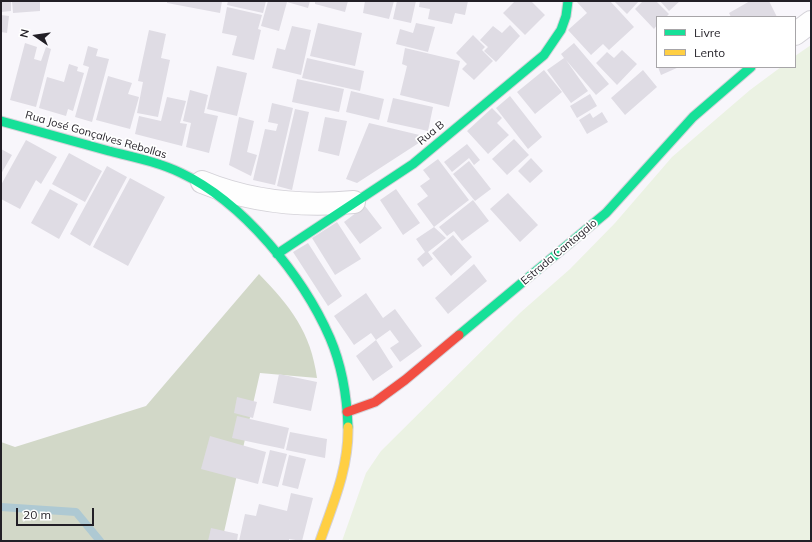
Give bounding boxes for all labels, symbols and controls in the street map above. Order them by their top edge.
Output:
north arrow [16,16,56,56]
legend [656,16,796,68]
text: Livre [694,25,721,40]
text: N [17,28,32,39]
text: Lento [694,45,725,60]
street label: Rua José Gonçalves Rebollas [24,108,168,162]
street label: Rua B [415,118,447,148]
street label: Estrada Cantagalo [518,216,600,288]
scale bar [18,500,96,526]
text: 20 m [23,507,51,522]

